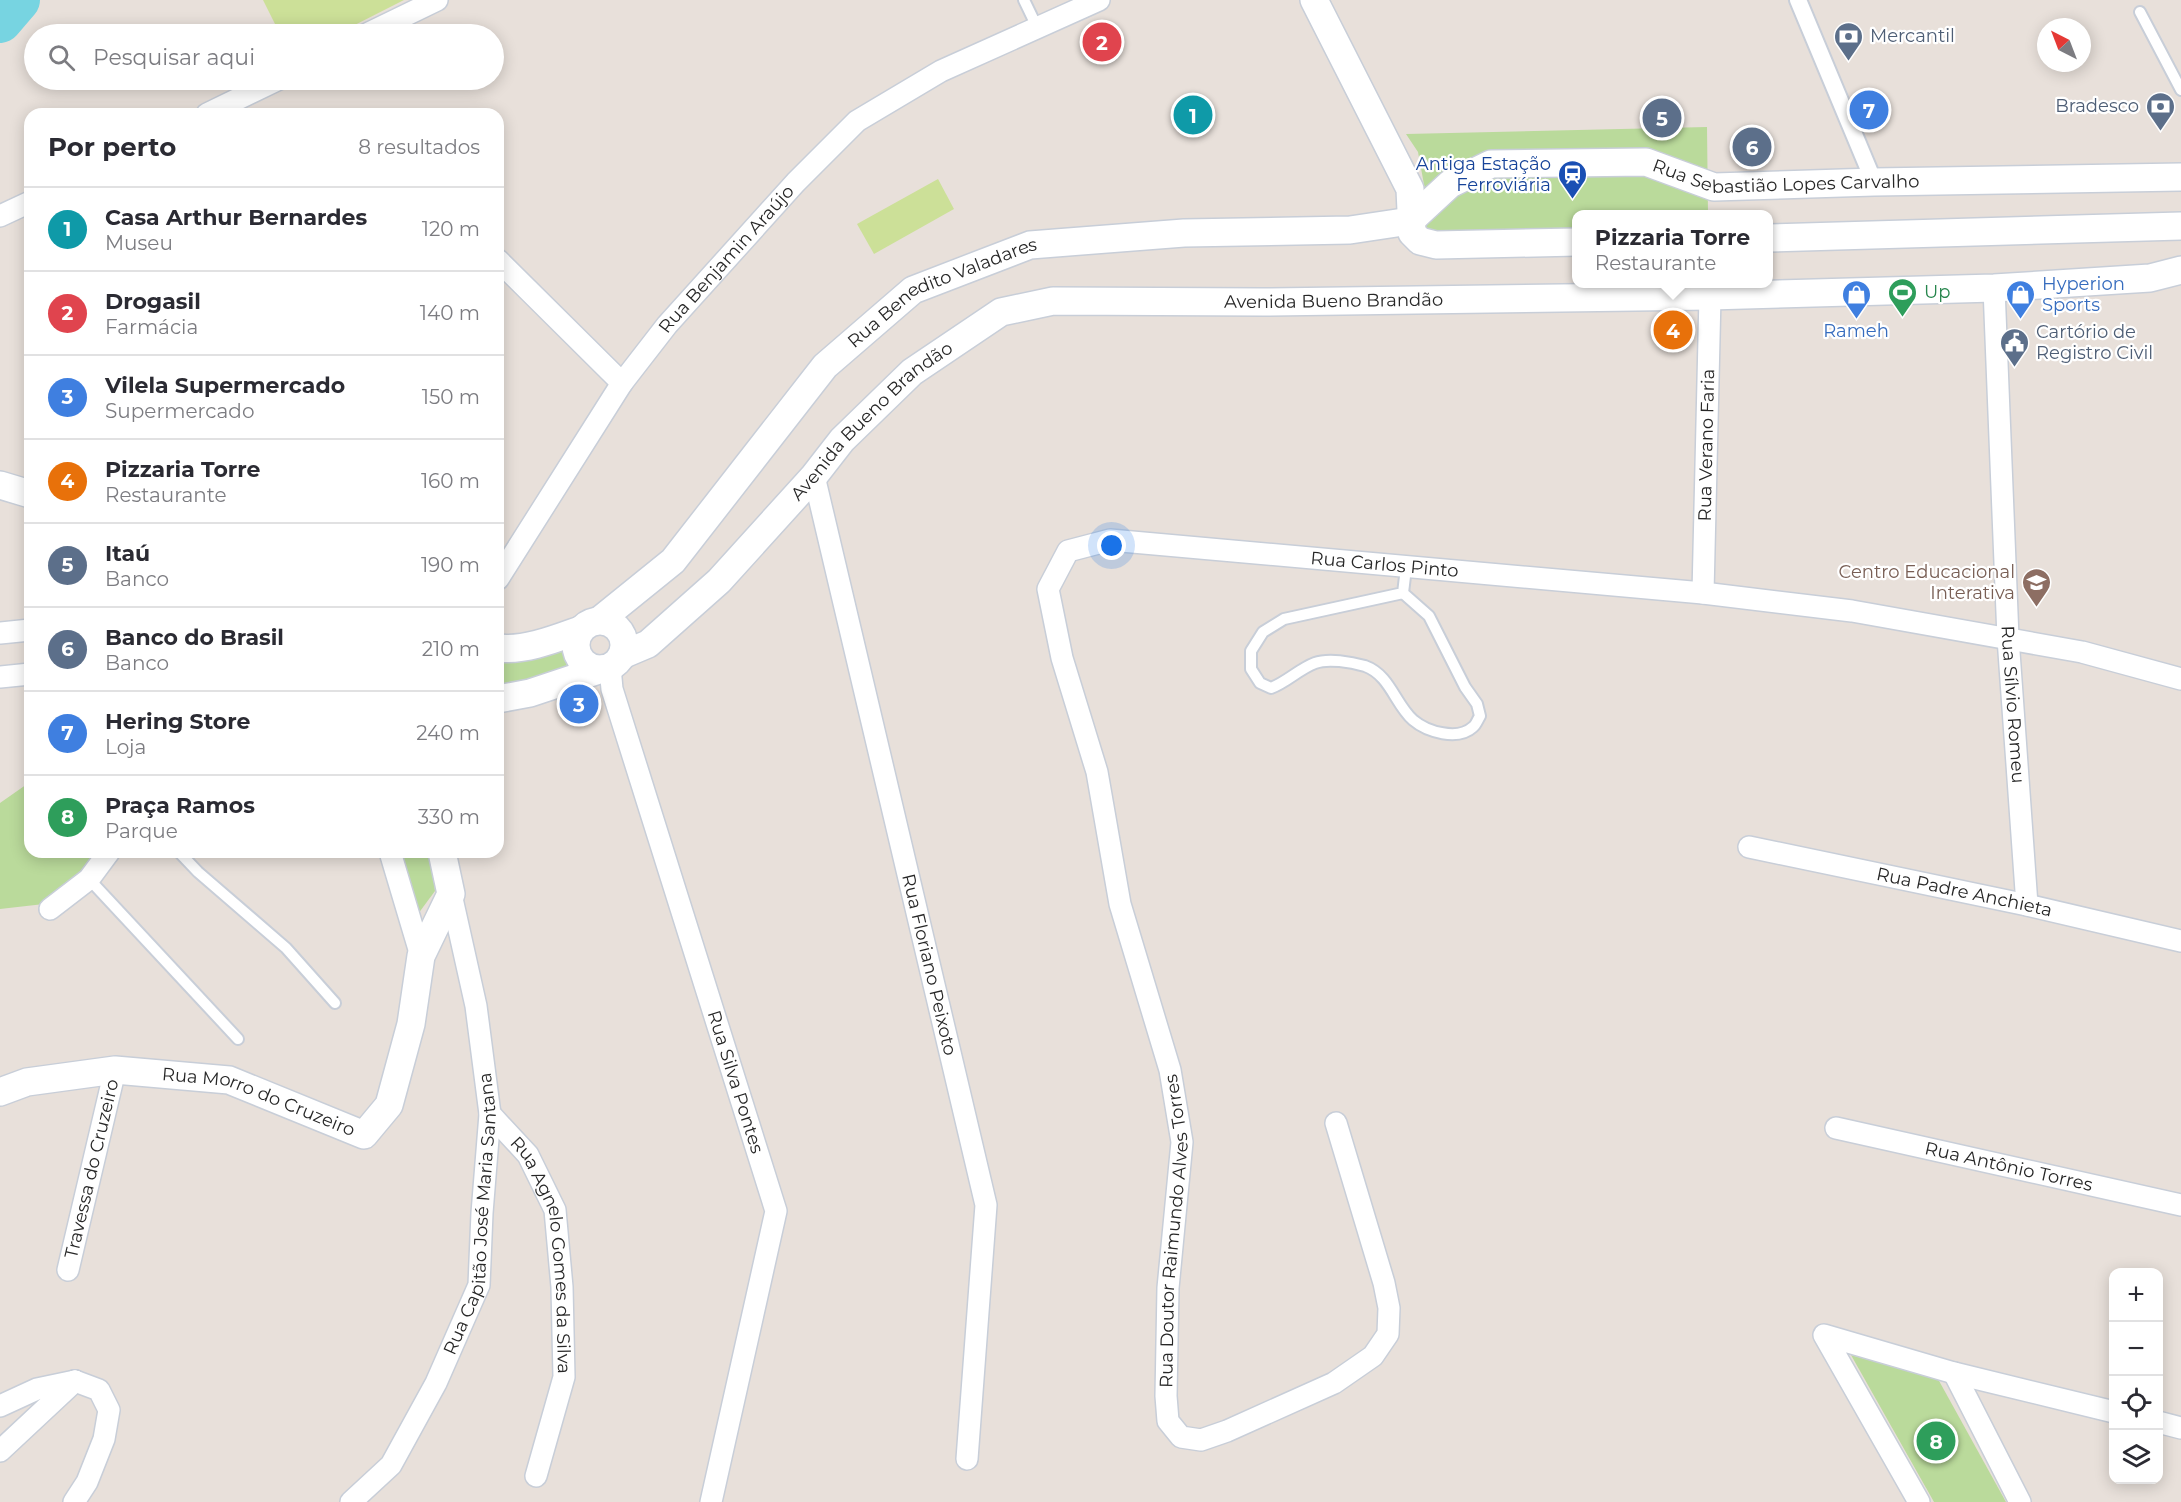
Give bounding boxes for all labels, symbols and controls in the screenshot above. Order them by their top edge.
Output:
north arrow [2037,18,2091,72]
pin: 2 [1082,20,1122,64]
bank icon: Mercantil [1833,20,1865,62]
search box [24,24,504,90]
place label: Mercantil [1870,25,1955,47]
icon: search [45,41,78,74]
text: Pesquisar aqui [93,44,255,71]
pin: 7 [1850,88,1888,132]
bank icon: Bradesco [2144,90,2176,132]
pin: 1 [1174,92,1212,138]
place label: Bradesco [2055,95,2139,117]
pin: 5 [1642,96,1682,140]
pin: 6 [1732,124,1772,170]
text: Por perto [48,131,176,163]
text: 8 resultados [358,135,480,159]
place label: Antiga Estação Ferroviária [1416,153,1551,196]
street label: Rua Sebastião Lopes Carvalho [1649,154,1920,198]
station icon: Antiga Estação Ferroviária [1556,158,1588,200]
street label: Rua Benjamin Araújo [654,181,799,337]
text: Casa Arthur Bernardes [105,204,367,231]
popup [1572,210,1773,288]
text: 1 [64,217,71,241]
text: 120 m [422,217,480,241]
text: Pizzaria Torre [1595,224,1750,251]
text: Museu [105,231,173,255]
street label: Rua Benedito Valadares [843,233,1038,353]
text: Restaurante [1595,251,1716,275]
place label: Hyperion Sports [2042,273,2125,316]
sports icon: Up [1887,276,1919,318]
shop icon: Rameh [1840,278,1872,320]
shop icon: Hyperion Sports [2005,278,2037,320]
place label: Up [1924,281,1950,303]
text: Drogasil [105,288,201,315]
street label: Avenida Bueno Brandão [1224,289,1443,313]
text: 2 [62,301,73,325]
text: 140 m [420,301,480,325]
pin: 4 [1654,308,1692,352]
text: Farmácia [105,315,198,339]
place label: Rameh [1823,320,1889,342]
place label: Cartório de Registro Civil [2036,321,2153,364]
public building icon: Cartório de Registro Civil [1999,326,2031,368]
street label: Avenida Bueno Brandão [786,337,957,505]
street label: Rua Verano Faria [1694,369,1719,521]
text: Vilela Supermercado [105,372,345,399]
text: 3 [62,385,73,409]
text: 150 m [422,385,480,409]
text: Supermercado [105,399,254,423]
text: Pizzaria Torre [105,456,260,483]
text: 4 [61,469,74,493]
text: 160 m [421,469,480,493]
text: Restaurante [105,483,227,507]
your location [1097,531,1126,560]
text: Itaú [105,540,150,567]
street label: Rua Carlos Pinto [1309,547,1460,582]
text: 5 [62,553,73,577]
text: 190 m [421,553,480,577]
place label: Centro Educacional Interativa [1839,561,2015,604]
school or university icon: Centro Educacional Interativa [2020,566,2052,608]
text: Banco [105,567,169,591]
text: Banco do Brasil [105,624,284,651]
street label: Rua Sílvio Romeu [1997,625,2029,784]
text: 6 [61,637,74,661]
text: 210 m [422,637,480,661]
text: Banco [105,651,169,675]
pin: 3 [560,682,598,726]
text: Hering Store [105,708,250,735]
text: 7 [61,721,74,745]
text: 240 m [416,721,480,745]
text: Loja [105,735,146,759]
text: Praça Ramos [105,792,255,819]
text: 8 [61,805,74,829]
text: 330 m [418,805,480,829]
text: Parque [105,819,178,843]
street label: Rua Padre Anchieta [1874,863,2054,922]
street label: Rua Floriano Peixoto [897,872,961,1058]
street label: Rua Silva Pontes [703,1008,768,1156]
street label: Rua Morro do Cruzeiro [161,1063,358,1141]
street label: Rua Capitão José Maria Santana [439,1071,501,1358]
street label: Rua Doutor Raimundo Alves Torres [1155,1072,1193,1388]
street label: Travessa do Cruzeiro [60,1077,124,1261]
street label: Rua Agnelo Gomes da Silva [506,1132,575,1374]
street label: Rua Antônio Torres [1923,1137,2095,1196]
map controls [2109,1268,2163,1484]
button: + [2109,1268,2163,1322]
button: − [2109,1322,2163,1376]
button: locate [2109,1376,2163,1430]
pin: 8 [1916,1418,1956,1464]
button: layers [2109,1430,2163,1484]

